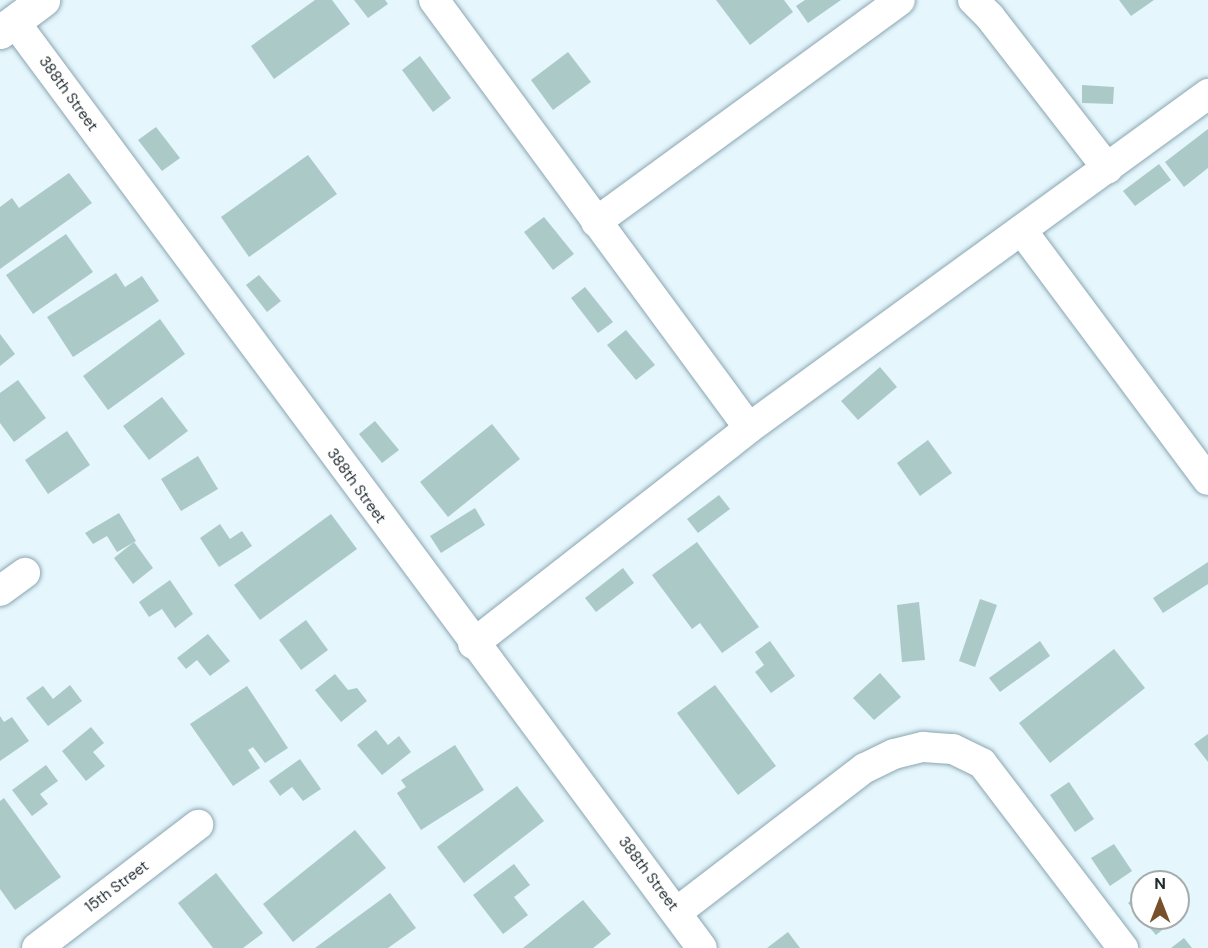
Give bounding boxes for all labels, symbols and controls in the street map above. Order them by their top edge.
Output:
street label: 388th Street [35,53,101,135]
street label: 388th Street [323,445,389,527]
street label: 388th Street [614,833,682,915]
street label: 15th Street [82,857,152,917]
north arrow [1130,870,1190,930]
text: N [1154,873,1166,894]

